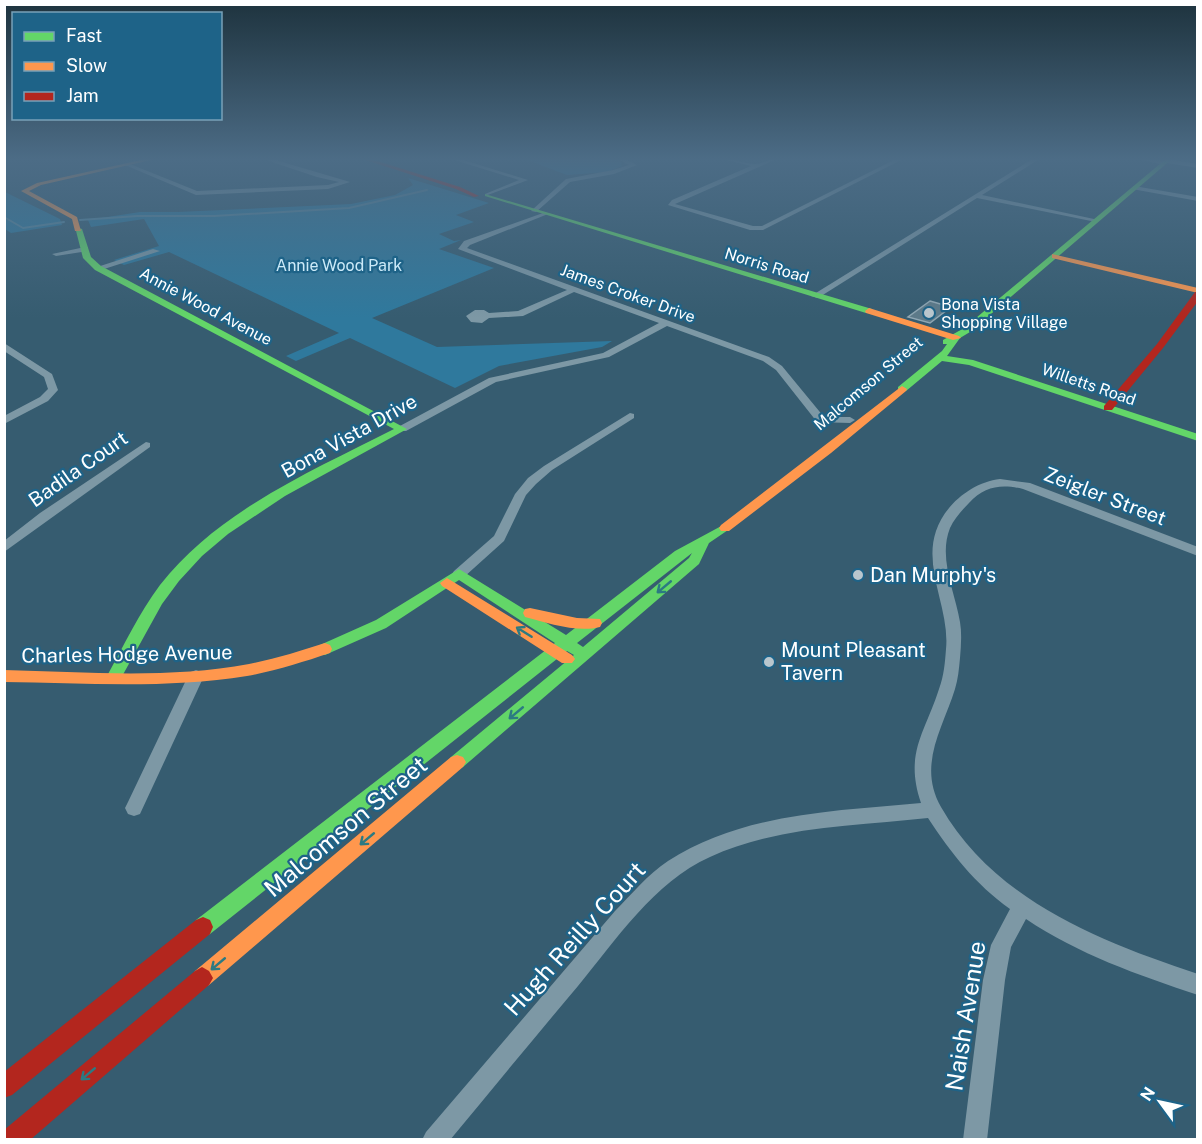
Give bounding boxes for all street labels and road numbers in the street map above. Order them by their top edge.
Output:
street label: Norris Road [722,244,811,287]
street label: James Croker Drive [558,260,698,327]
street label: Annie Wood Avenue [136,263,275,349]
street label: Malcomson Street [810,332,926,434]
street label: Willetts Road [1039,359,1139,409]
street label: Bona Vista Drive [277,389,421,483]
street label: Badila Court [24,426,132,512]
street label: Zeigler Street [1040,462,1170,530]
street label: Charles Hodge Avenue [21,640,233,668]
street label: Malcomson Street [258,750,432,902]
street label: Hugh Reilly Court [498,856,651,1021]
street label: Naish Avenue [939,939,991,1093]

